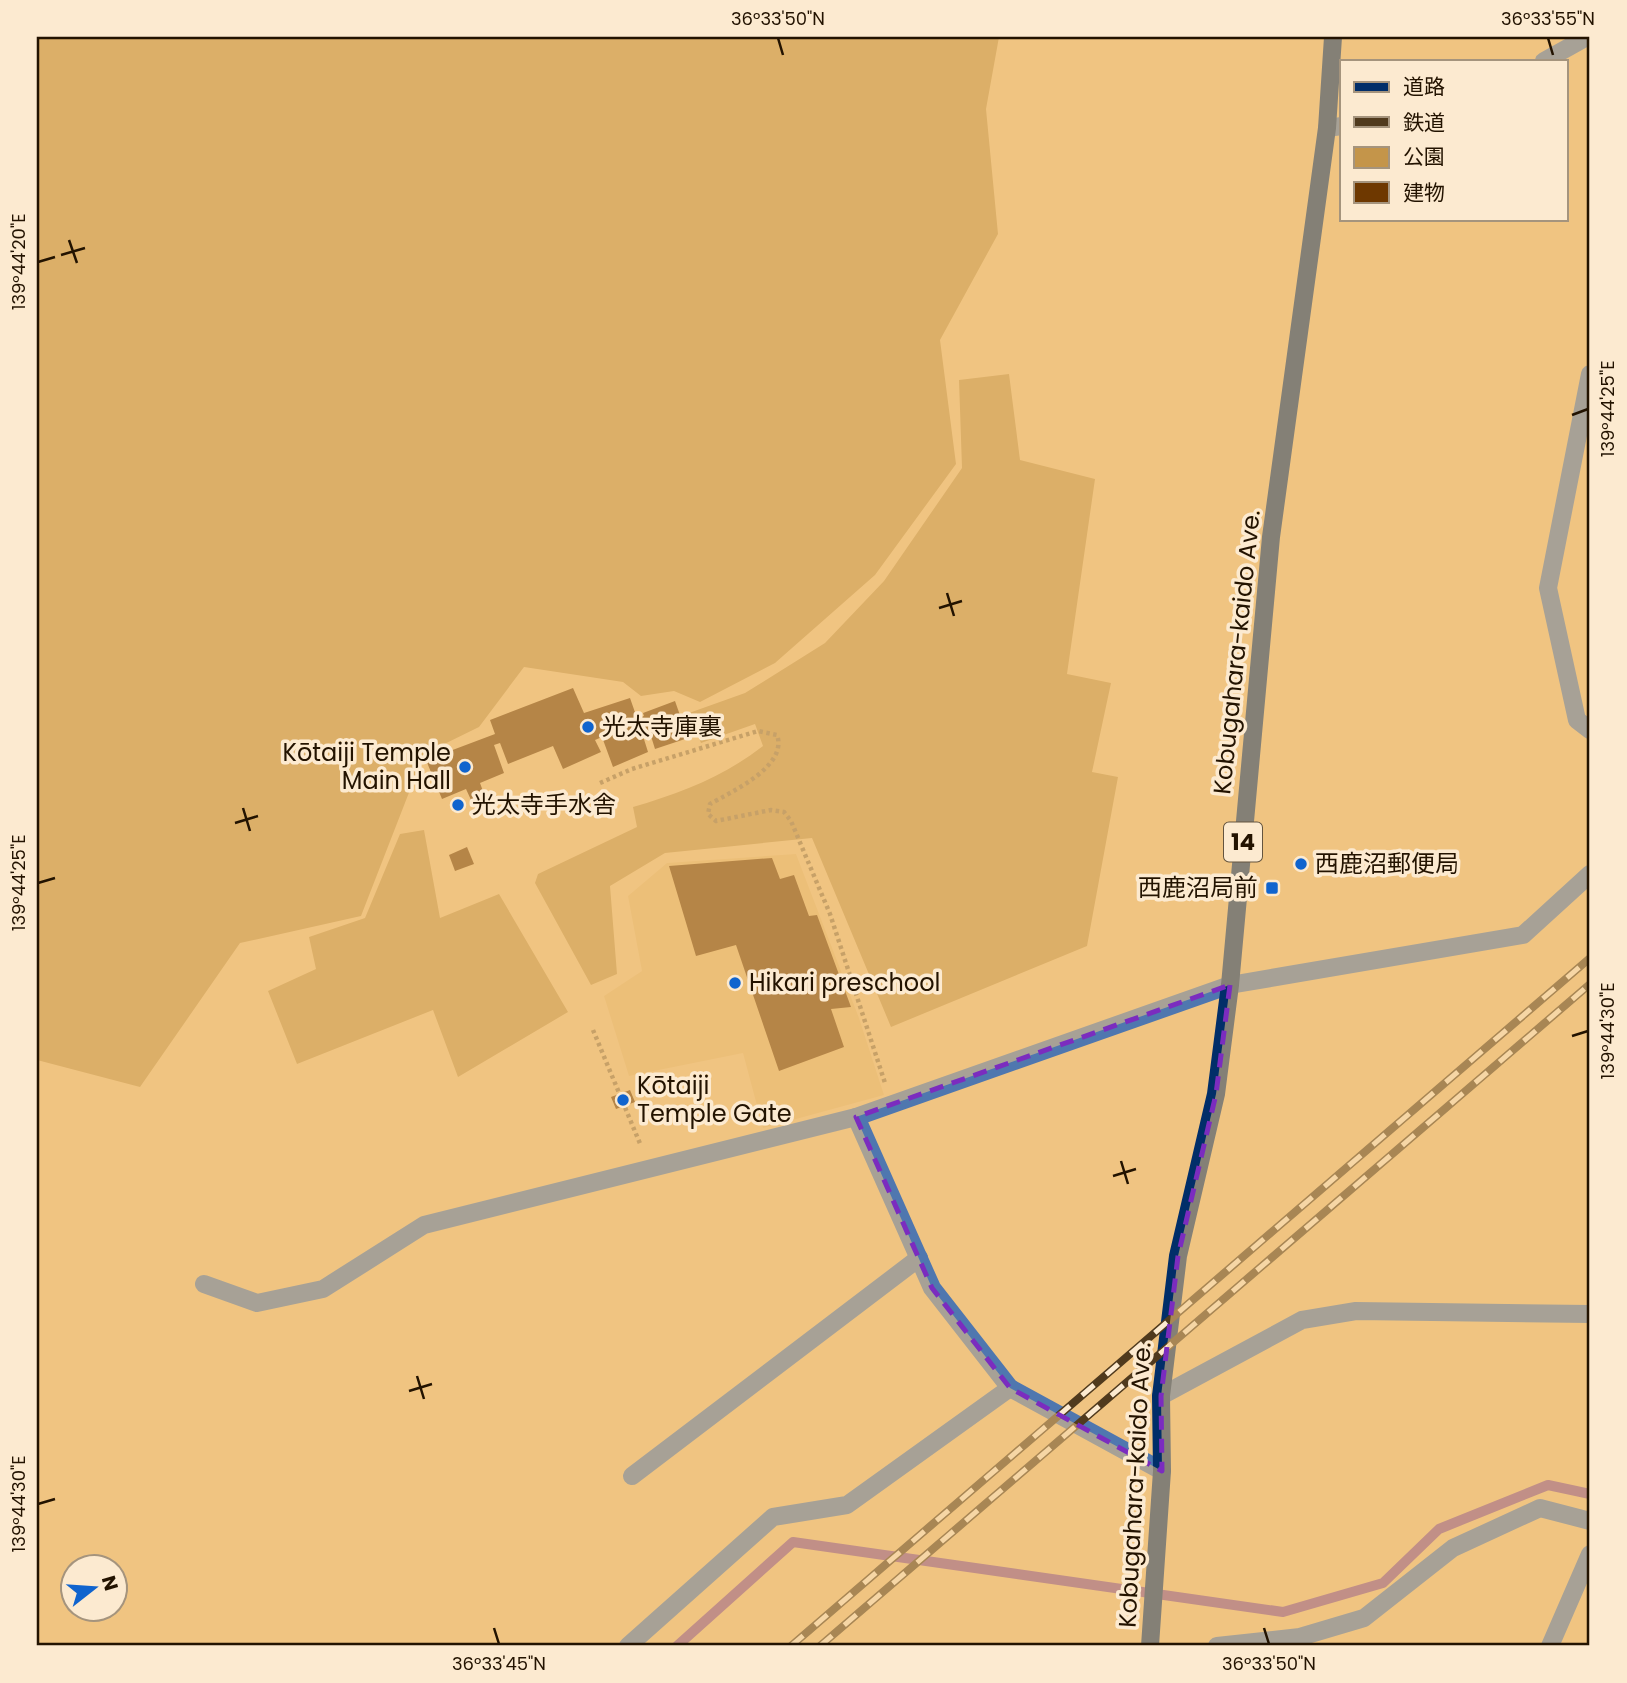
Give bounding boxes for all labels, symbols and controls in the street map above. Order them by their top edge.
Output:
text: 36°33'50"N [731,6,825,31]
text: 36°33'55"N [1501,6,1595,31]
legend [1340,60,1568,220]
text: 道路 [1403,72,1445,101]
text: 鉄道 [1403,108,1445,137]
text: 公園 [1403,142,1445,171]
text: 建物 [1403,178,1445,207]
text: 139°44'20"E [6,214,31,310]
text: 139°44'25"E [1595,361,1620,457]
street label: Kobugahara-kaido Ave. [1205,508,1268,796]
place label: 光太寺庫裏 [602,710,722,743]
marker: 光太寺庫裏 [580,719,596,735]
place label: Kōtaiji Temple Main Hall [283,736,451,797]
marker: Kōtaiji Temple Main Hall [457,759,473,775]
place label: 光太寺手水舎 [472,788,616,821]
marker: 光太寺手水舎 [450,797,466,813]
road number: 14 [1224,822,1262,862]
text: 139°44'25"E [6,835,31,931]
place label: 西鹿沼郵便局 [1315,847,1459,880]
marker: 西鹿沼郵便局 [1293,856,1309,872]
place label: 西鹿沼局前 [1138,871,1258,904]
marker: 西鹿沼局前 [1264,880,1280,896]
place label: Hikari preschool [749,966,941,999]
marker: Hikari preschool [727,975,743,991]
text: 139°44'30"E [1595,983,1620,1079]
place label: Kōtaiji Temple Gate [637,1069,792,1130]
marker: Kōtaiji Temple Gate [615,1092,631,1108]
street label: Kobugahara-kaido Ave. [1111,1341,1158,1629]
text: 139°44'30"E [6,1456,31,1552]
north arrow [60,1554,130,1624]
text: N [95,1572,125,1594]
text: 36°33'45"N [452,1651,546,1676]
text: 36°33'50"N [1222,1651,1316,1676]

